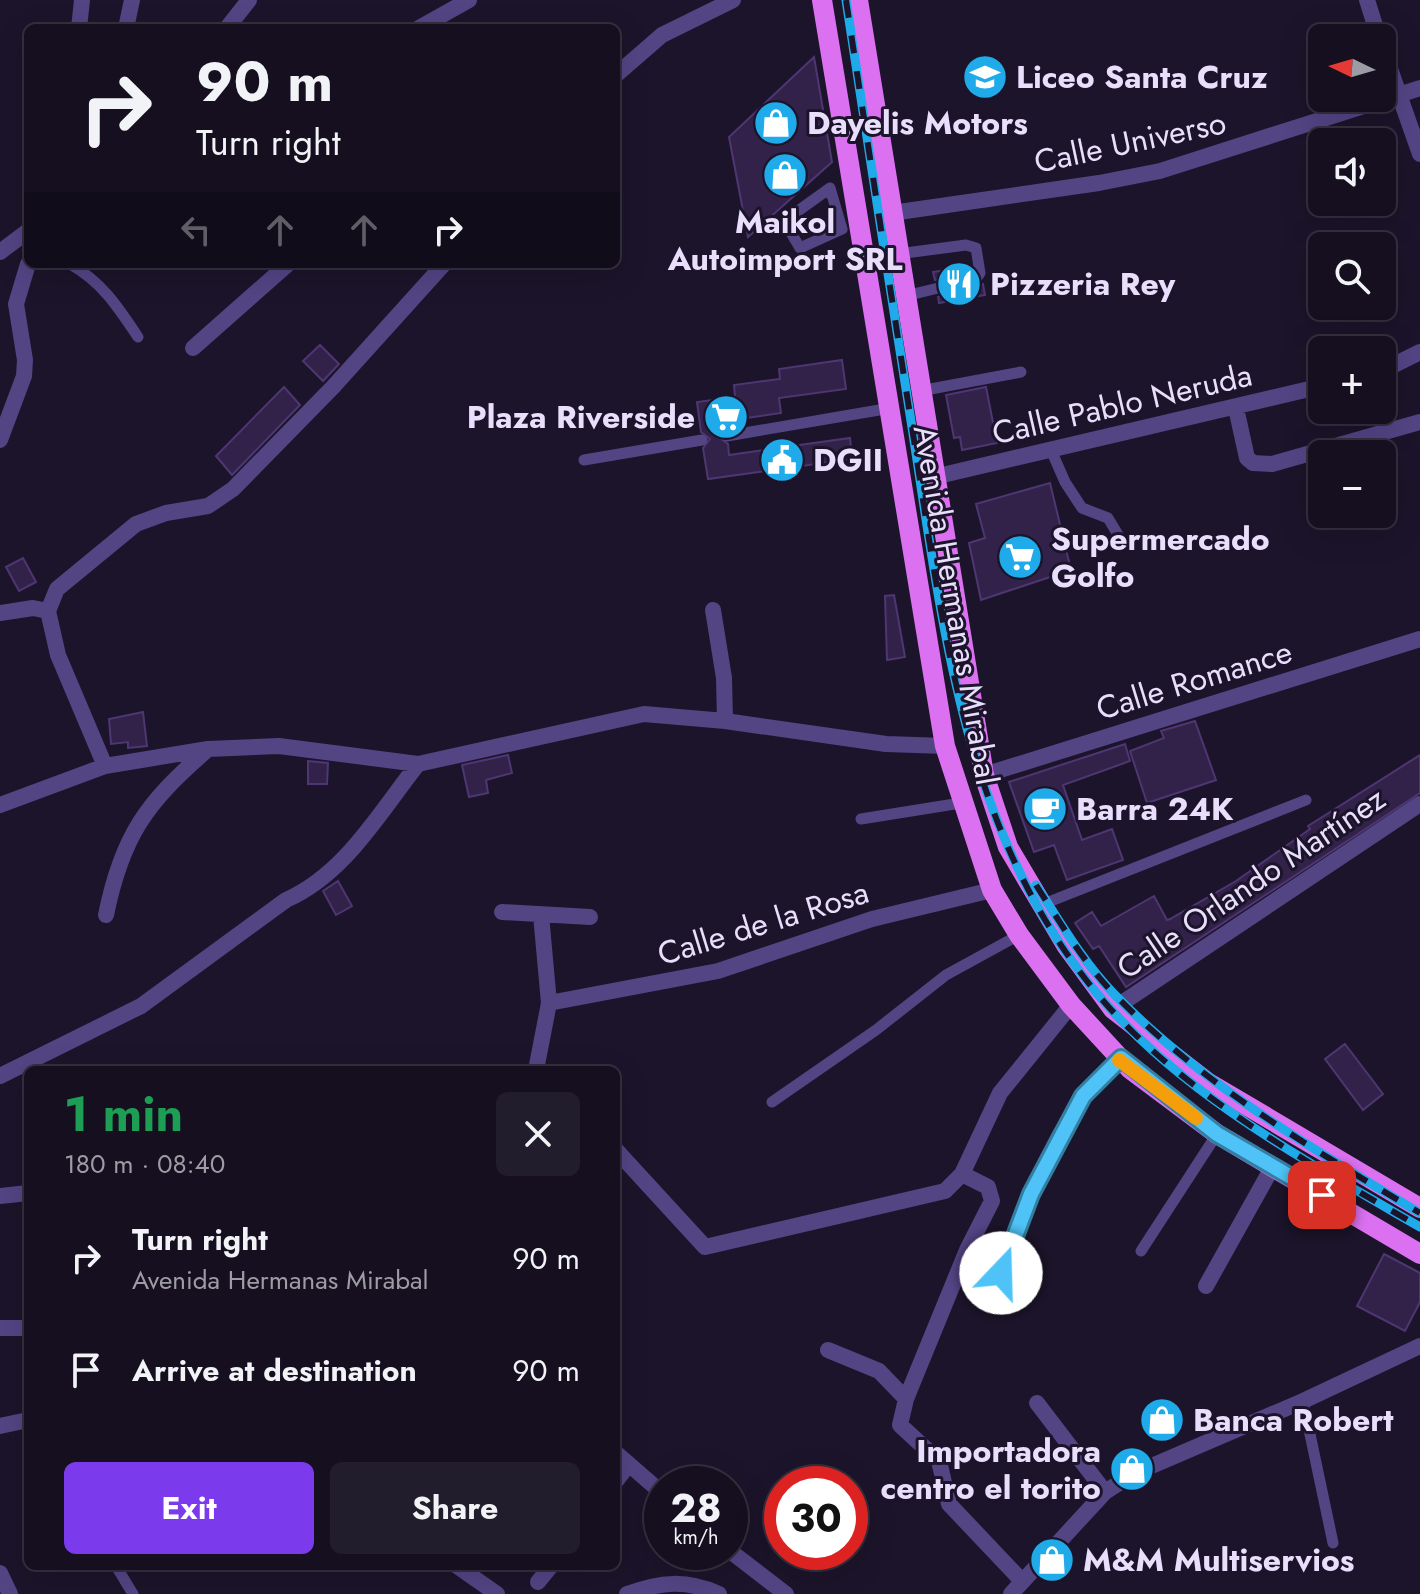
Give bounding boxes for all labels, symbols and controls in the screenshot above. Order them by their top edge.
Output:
north arrow [1308,24,1396,112]
map controls [1308,24,1396,528]
text: 90 m [196,41,333,122]
school or university icon: Liceo Santa Cruz [961,53,1009,101]
place label: Liceo Santa Cruz [1016,54,1268,100]
icon: right [64,56,168,160]
shop icon: Dayelis Motors [752,99,800,147]
street label: Calle Universo [1030,99,1230,185]
place label: Dayelis Motors [807,100,1028,146]
text: Turn right [196,116,341,168]
button: sound [1308,128,1396,216]
shop icon: Maikol Autoimport SRL [761,151,809,199]
place label: Maikol Autoimport SRL [667,199,902,282]
icon: left [174,208,218,252]
icon: ahead [258,208,302,252]
icon: ahead [342,208,386,252]
icon: right [426,208,470,252]
button: search [1308,232,1396,320]
restaurant icon: Pizzeria Rey [935,260,983,308]
place label: Pizzeria Rey [990,261,1175,307]
button: + [1308,336,1396,424]
street label: Calle Pablo Neruda [988,352,1256,456]
supermarket icon: Plaza Riverside [702,393,750,441]
place label: Plaza Riverside [467,394,695,440]
street label: Avenida Hermanas Mirabal [902,421,1010,789]
public building icon: DGII [758,436,806,484]
place label: DGII [813,437,883,483]
button: − [1308,440,1396,528]
place label: Supermercado Golfo [1051,516,1270,599]
supermarket icon: Supermercado Golfo [996,533,1044,581]
street label: Calle Romance [1090,628,1298,732]
street label: Calle Orlando Martínez [1108,776,1395,990]
cafe icon: Barra 24K [1021,785,1069,833]
place label: Barra 24K [1076,786,1234,832]
street label: Calle de la Rosa [652,869,874,977]
text: 1 min [64,1080,183,1149]
button: close [496,1092,580,1176]
text: 180 m · 08:40 [64,1145,225,1183]
pin [1288,1161,1356,1229]
icon: arrive [1300,1173,1344,1217]
text: Turn right [132,1218,268,1261]
position arrow [959,1231,1043,1315]
icon: right [64,1236,108,1280]
text: 90 m [512,1237,580,1280]
text: Avenida Hermanas Mirabal [132,1261,429,1299]
icon: arrive [64,1348,108,1392]
text: Arrive at destination [132,1349,417,1392]
text: 90 m [512,1349,580,1392]
shop icon: Banca Robert [1138,1396,1186,1444]
place label: Banca Robert [1193,1397,1394,1443]
place label: Importadora centro el torito [880,1428,1101,1511]
shop icon: Importadora centro el torito [1108,1445,1156,1493]
button: Exit [64,1462,314,1554]
button: Share [330,1462,580,1554]
speed limit sign: 30 [764,1466,868,1570]
text: 28 [670,1479,722,1537]
text: km/h [673,1523,719,1552]
shop icon: M&M Multiservios [1028,1536,1076,1584]
place label: M&M Multiservios [1083,1537,1354,1583]

